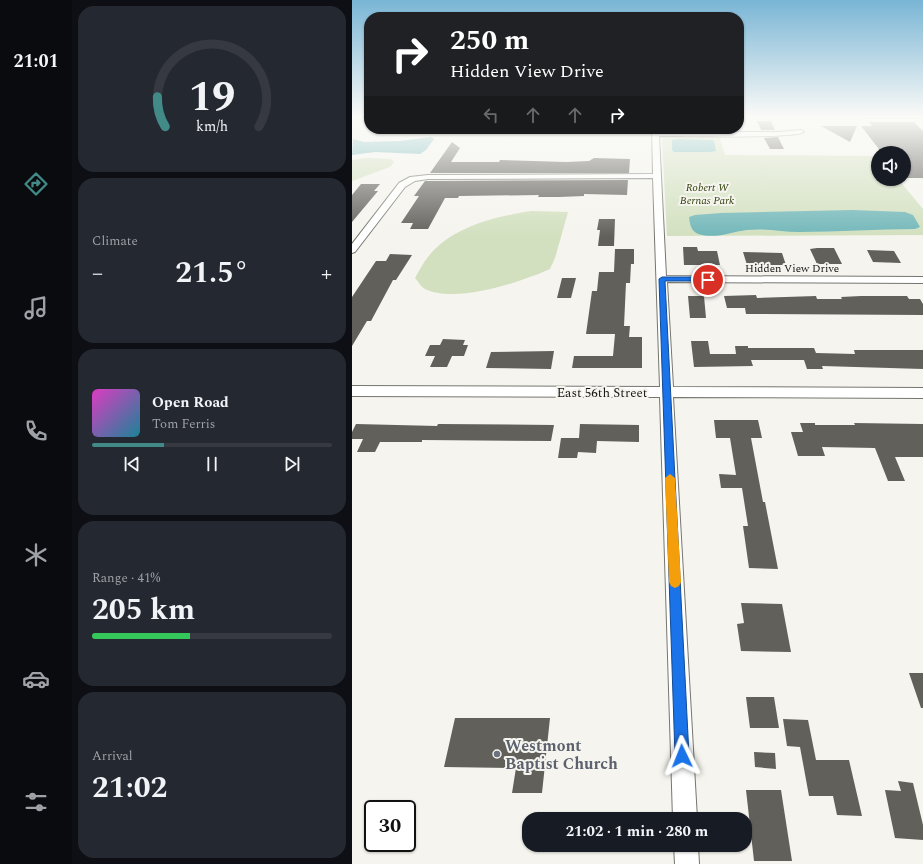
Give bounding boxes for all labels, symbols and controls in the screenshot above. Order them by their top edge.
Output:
text: 250 m [450,19,529,62]
icon: right [384,28,436,80]
text: 21:01 [13,48,59,75]
text: Hidden View Drive [450,58,604,85]
text: 19 [189,66,235,129]
icon: left [480,104,502,126]
icon: ahead [522,104,544,126]
icon: ahead [564,104,586,126]
icon: right [606,104,628,126]
text: km/h [196,115,228,137]
map controls [871,146,911,186]
button: sound [871,146,911,186]
icon: directions [22,170,50,198]
park label: Robert W Bernas Park [680,179,734,209]
text: Climate [92,231,138,251]
text: 21.5° [175,250,249,296]
text: − [92,257,103,290]
text: + [321,257,332,290]
street label: Hidden View Drive [745,260,839,277]
pin [691,263,725,297]
icon: arrive [697,269,719,291]
icon: music [22,294,50,322]
street label: East 56th Street [557,383,648,403]
text: Open Road [152,391,229,414]
text: Tom Ferris [152,414,215,434]
icon: phone [22,417,50,445]
icon: previous [121,453,143,475]
icon: pause [201,453,223,475]
icon: next [281,453,303,475]
icon: climate [22,541,50,569]
text: Range · 41% [92,568,160,588]
text: 205 km [92,587,195,633]
icon: car [22,665,50,693]
place label: Westmont Baptist Church [505,734,618,776]
position arrow [661,735,703,777]
text: Arrival [92,746,133,766]
marker: Westmont Baptist Church [492,749,502,759]
text: 21:02 [92,765,167,811]
icon: filters [22,788,50,816]
speed limit sign: 30 [364,800,416,852]
text: 21:02 · 1 min · 280 m [566,820,708,843]

